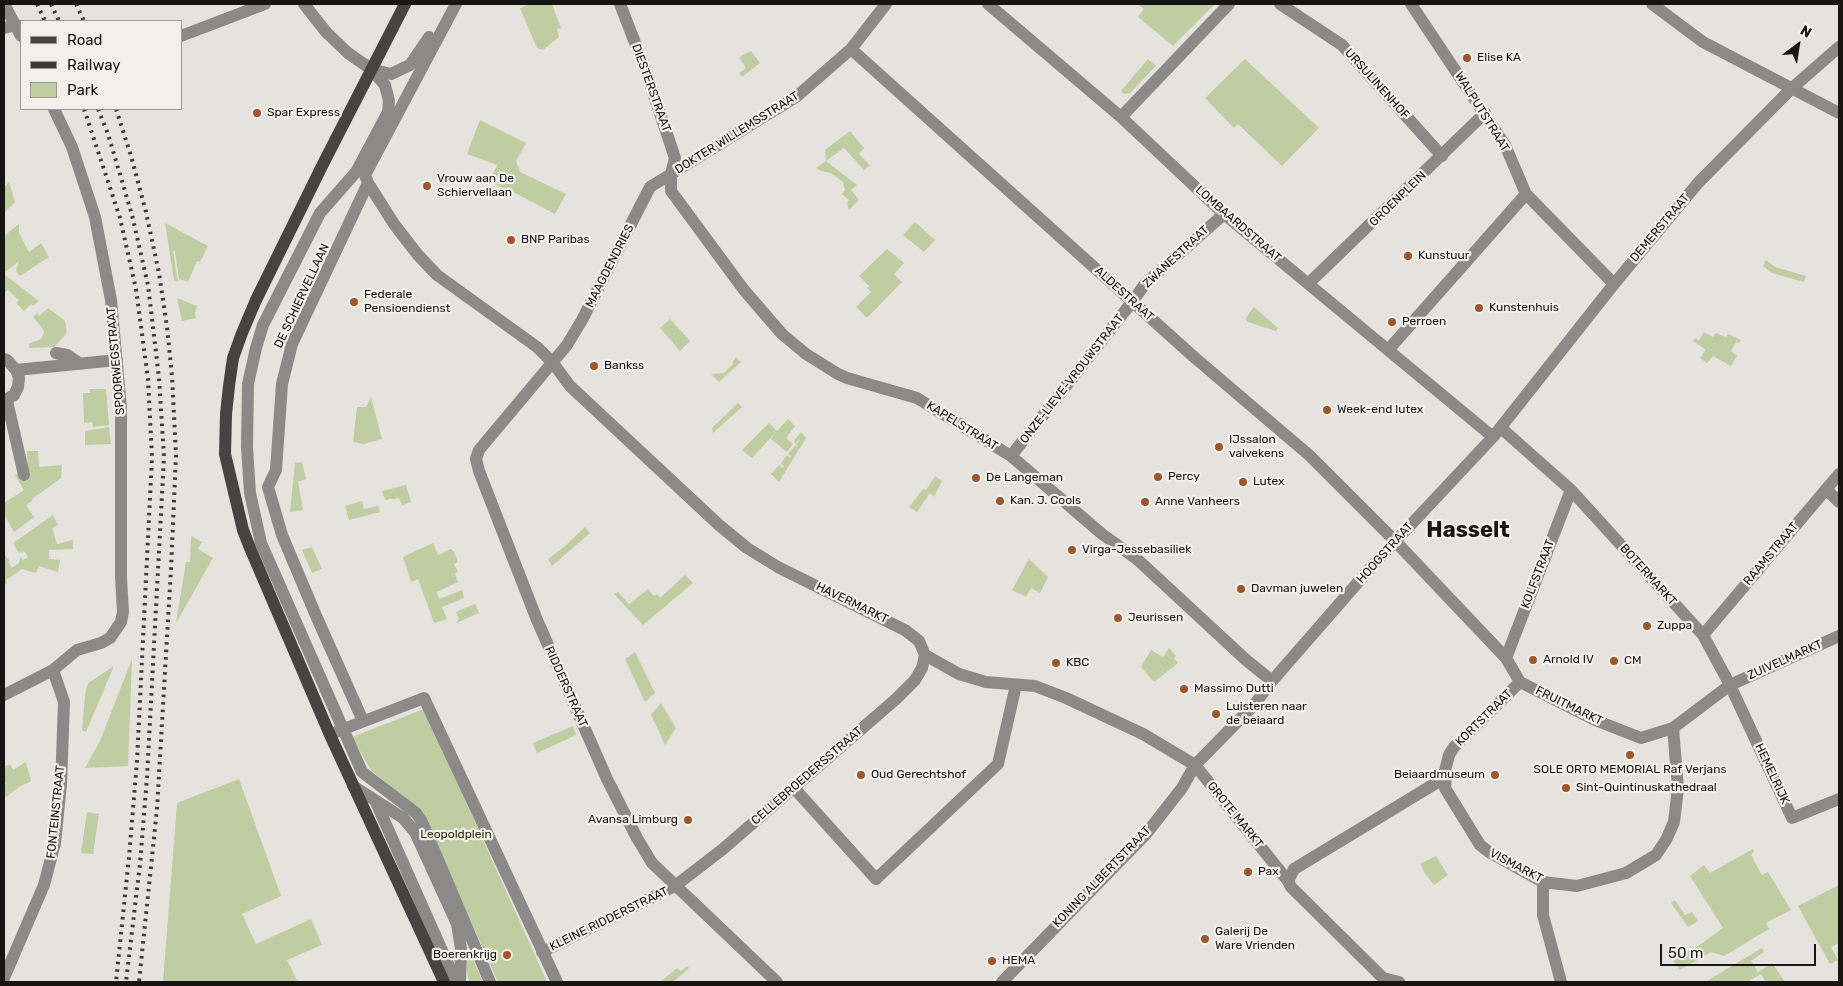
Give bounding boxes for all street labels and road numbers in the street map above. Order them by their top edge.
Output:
street label: DIESTERSTRAAT [628,42,674,134]
street label: URSULINENHOF [1342,46,1412,122]
street label: WALPUTSTRAAT [1452,69,1512,155]
street label: DOKTER WILLEMSSTRAAT [672,89,802,177]
street label: GROENPLEIN [1367,168,1429,230]
street label: LOMBAARDSTRAAT [1192,183,1284,265]
street label: DEMERSTRAAT [1627,191,1693,265]
street label: MAAGDENDRIES [583,222,637,310]
street label: ZWANESTRAAT [1140,223,1212,291]
street label: DE SCHIERVELLAAN [271,241,333,351]
street label: ALDESTRAAT [1091,264,1157,324]
street label: SPOORWEGSTRAAT [104,306,128,416]
street label: ONZE-LIEVE-VROUWSTRAAT [1017,312,1127,446]
street label: KAPELSTRAAT [924,398,1000,454]
street label: HOOGSTRAAT [1354,519,1416,587]
street label: RAAMSTRAAT [1740,520,1802,588]
street label: KOLFSTRAAT [1518,537,1558,611]
street label: BOTERMARKT [1617,541,1679,609]
street label: HAVERMARKT [814,579,890,627]
street label: ZUIVELMARKT [1745,637,1825,683]
street label: RIDDERSTRAAT [542,644,590,730]
street label: FRUITMARKT [1533,684,1605,728]
street label: KORTSTRAAT [1453,687,1515,749]
street label: CELLEBROEDERSSTRAAT [749,724,865,828]
street label: HEMELRIJK [1752,741,1792,807]
street label: FONTEINSTRAAT [44,765,68,859]
street label: GROTE MARKT [1204,779,1266,851]
street label: KONING ALBERTSTRAAT [1050,823,1154,931]
street label: VISMARKT [1487,846,1545,886]
street label: KLEINE RIDDERSTRAAT [547,884,671,954]

